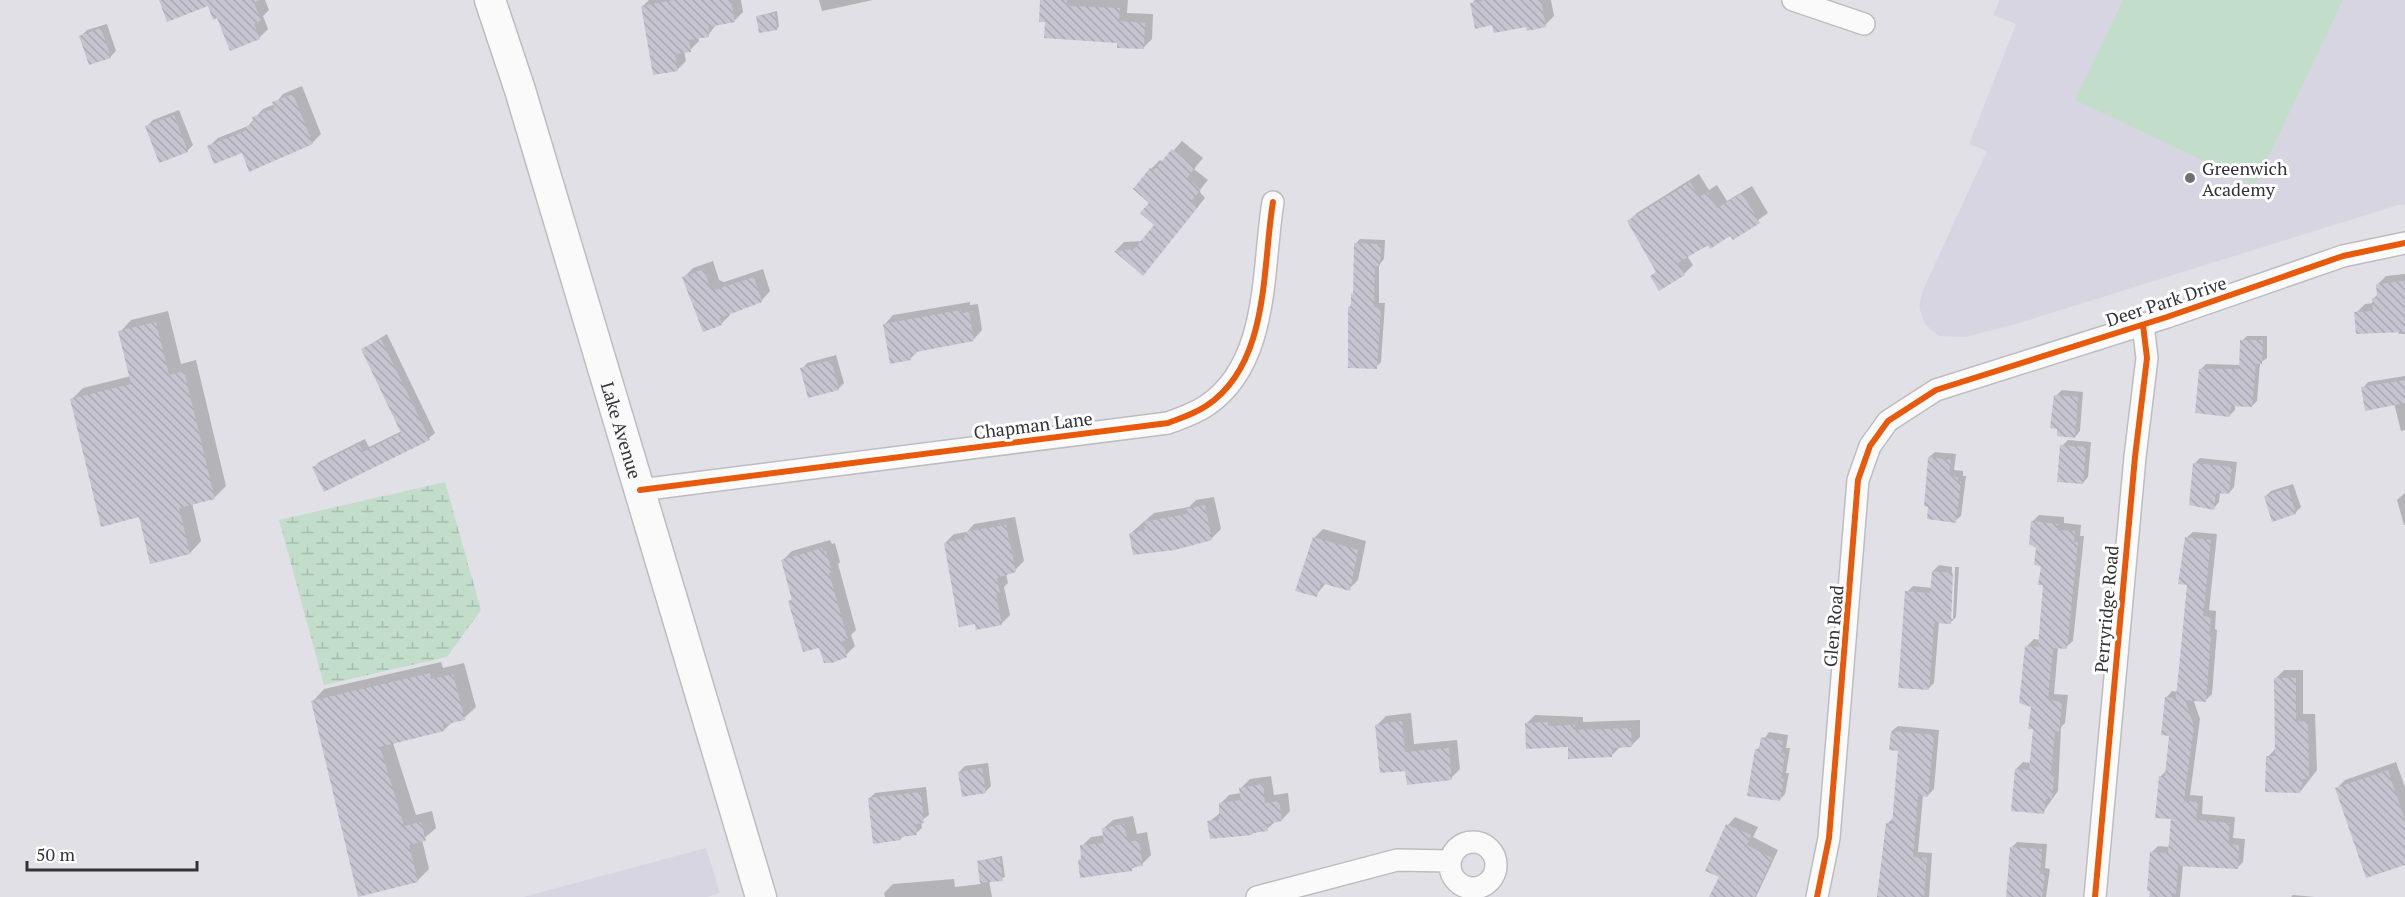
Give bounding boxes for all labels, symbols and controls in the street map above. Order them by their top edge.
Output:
place label: Greenwich Academy [2202,156,2288,201]
marker: Greenwich Academy [2183,171,2197,185]
street label: Deer Park Drive [2103,270,2229,332]
street label: Lake Avenue [596,379,647,482]
street label: Chapman Lane [972,406,1094,444]
street label: Perryridge Road [2088,544,2124,674]
street label: Glen Road [1817,584,1849,668]
scale bar [27,834,196,872]
text: 50 m [36,842,76,866]

